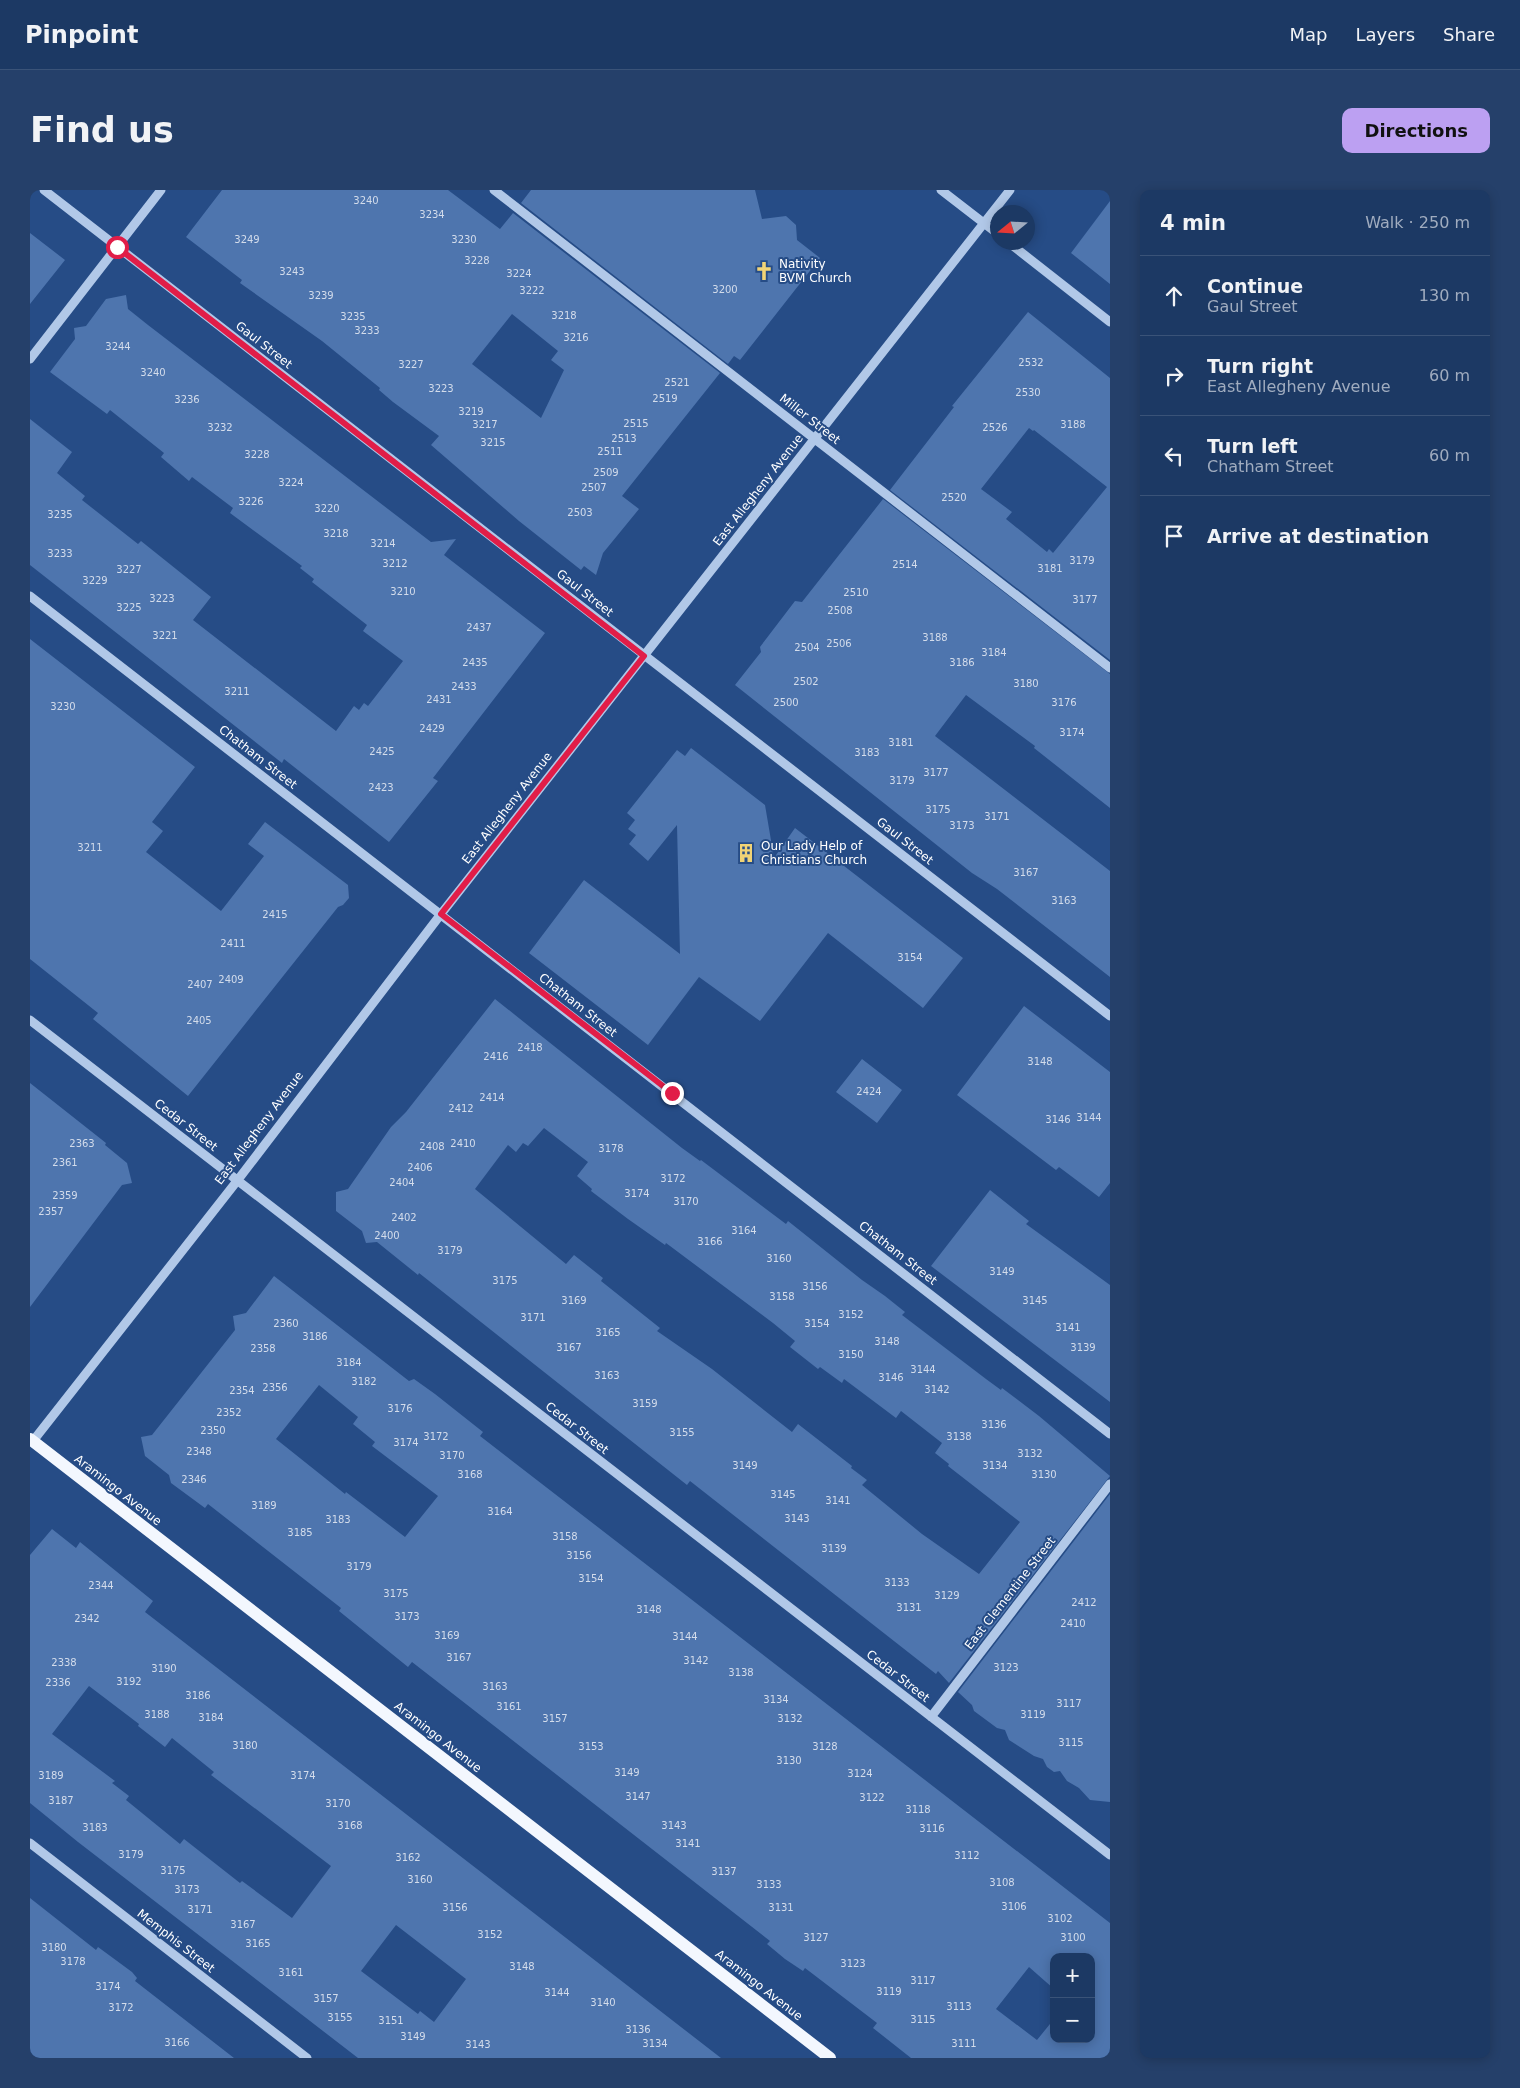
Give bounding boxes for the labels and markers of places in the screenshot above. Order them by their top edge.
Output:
place label: Nativity BVM Church [779,257,852,285]
church icon: Nativity BVM Church [753,260,775,282]
place label: Our Lady Help of Christians Church [761,839,867,867]
building icon: Our Lady Help of Christians Church [735,842,757,864]

